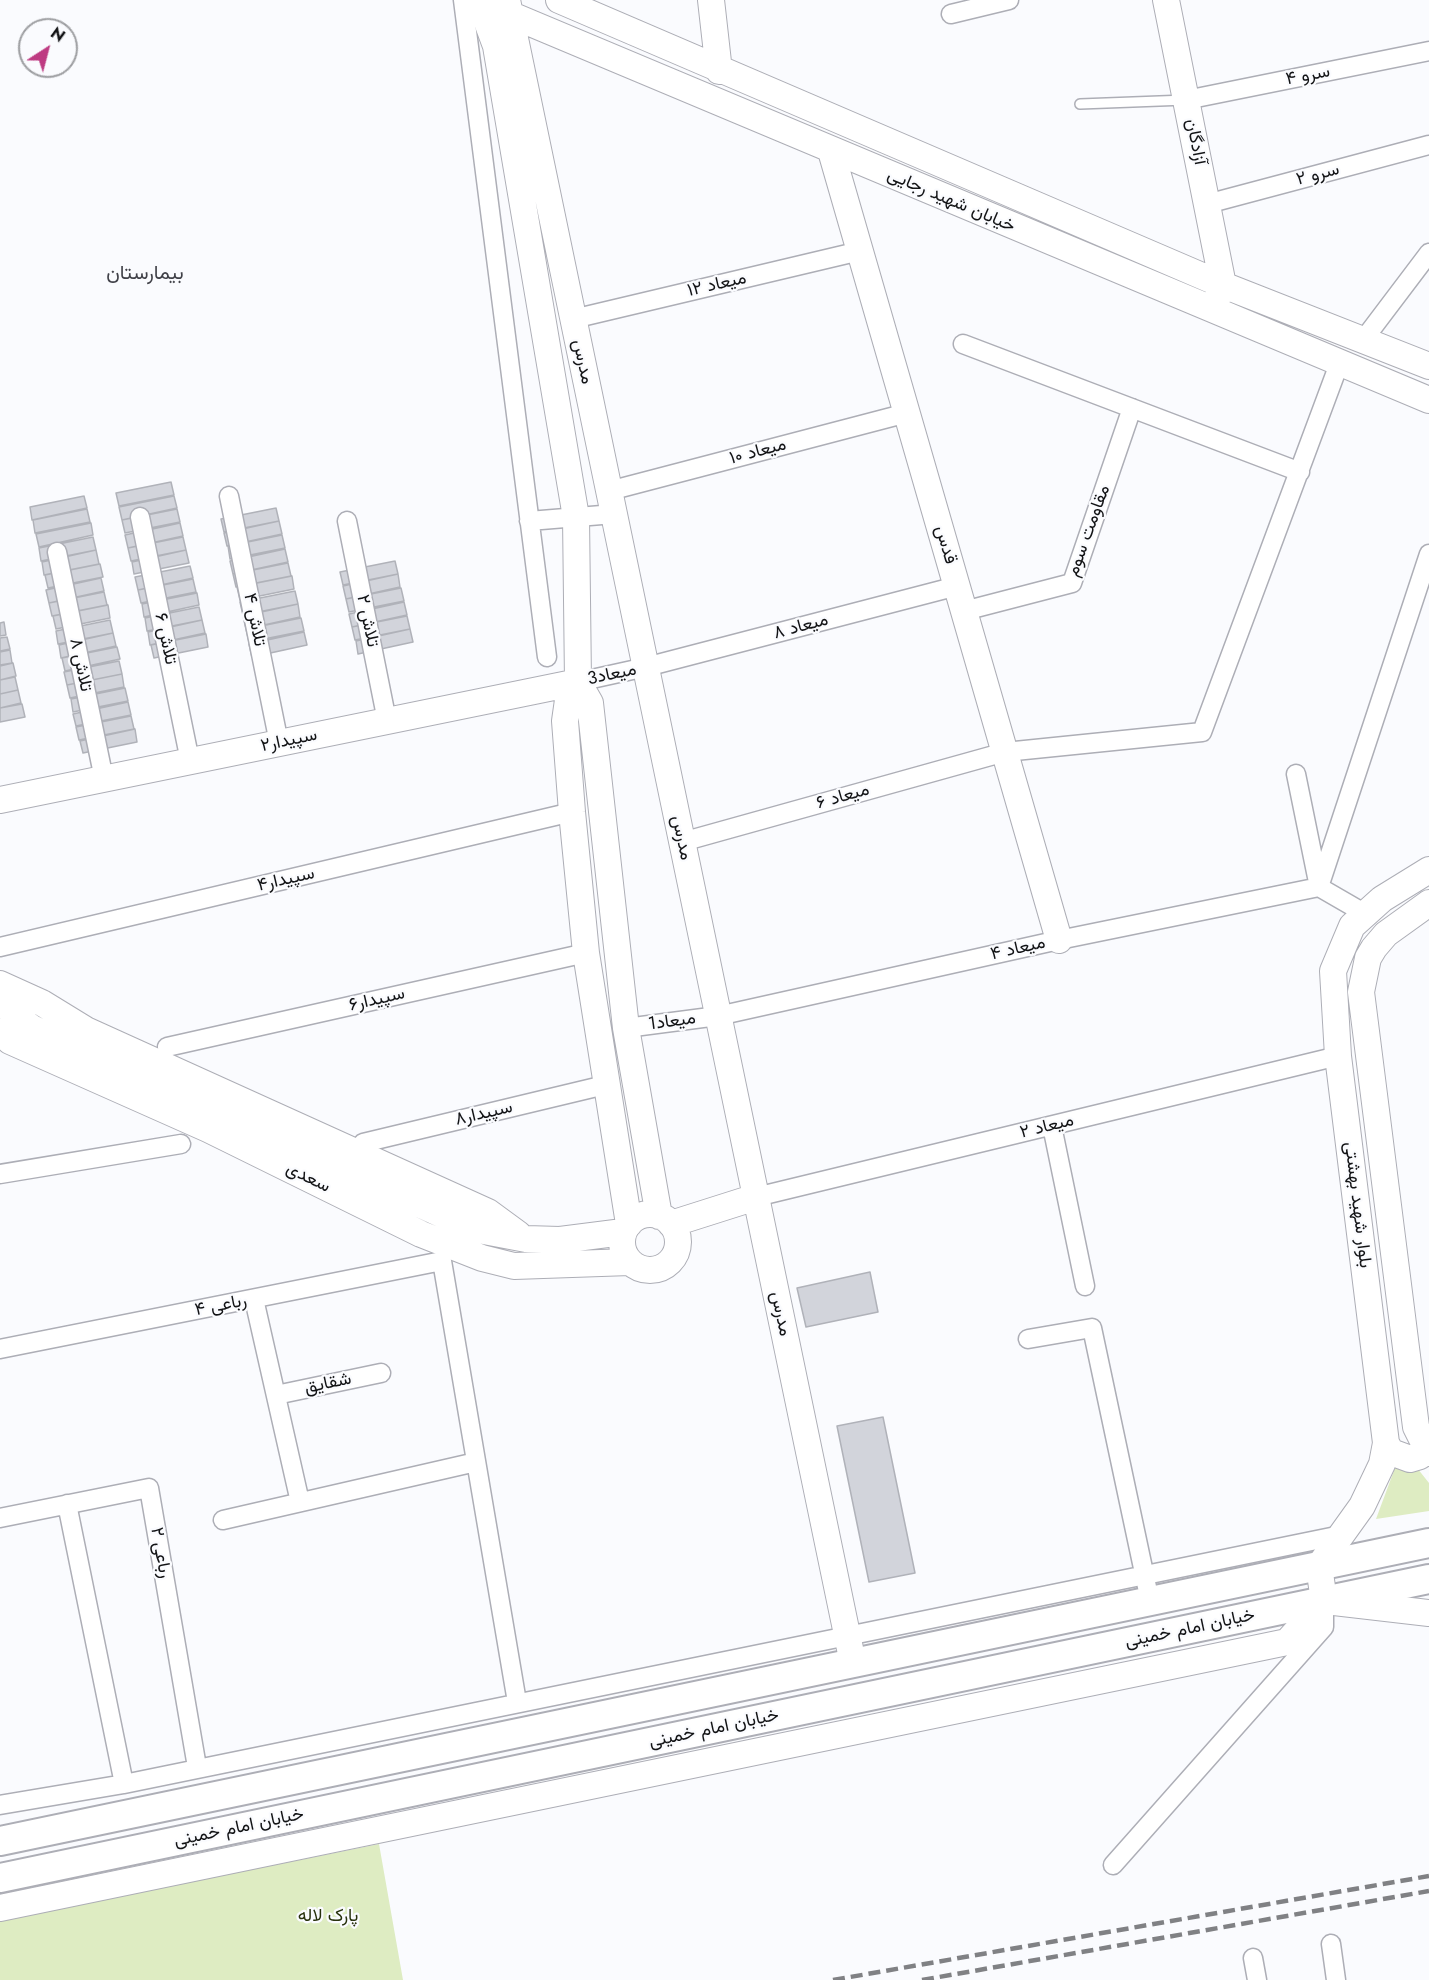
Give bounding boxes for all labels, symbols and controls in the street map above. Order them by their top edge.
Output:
north arrow [18,18,78,78]
text: N [46,22,70,48]
street label: سرو ۴ [1284,61,1332,91]
street label: آزادگان [1180,117,1210,167]
street label: سرو ۲ [1294,159,1342,191]
street label: خیابان شهید رجایی [884,164,1018,238]
district label: بیمارستان [106,262,184,286]
street label: میعاد ۱۲ [685,268,749,302]
street label: مدرس [567,338,597,386]
street label: میعاد ۱۰ [727,434,789,470]
street label: مقاومت سوم [1062,482,1116,580]
street label: قدس [929,523,961,567]
street label: تلاش ۴ [238,591,270,649]
street label: تلاش ۲ [351,593,383,649]
street label: میعاد ۸ [771,609,831,645]
street label: تلاش ۶ [149,611,181,667]
street label: تلاش ۸ [64,636,96,694]
street label: میعاد3 [586,659,638,691]
street label: سپیدار۲ [259,724,319,758]
street label: میعاد ۶ [814,779,872,815]
street label: مدرس [666,814,696,862]
street label: سپیدار۴ [255,863,317,897]
street label: میعاد ۴ [989,932,1047,966]
street label: سپیدار۶ [347,983,407,1017]
street label: میعاد1 [647,1008,697,1036]
street label: سپیدار۸ [453,1097,515,1131]
street label: میعاد ۲ [1018,1110,1076,1144]
street label: بلوار شهید بهشتی [1339,1141,1375,1269]
street label: سعدی [282,1158,334,1198]
street label: رباعی ۴ [193,1290,249,1322]
street label: مدرس [765,1290,795,1338]
street label: شقایق [303,1369,353,1399]
street label: رباعی ۲ [145,1526,175,1580]
street label: خیابان امام خمینی [1123,1605,1257,1653]
street label: خیابان امام خمینی [647,1705,781,1753]
street label: خیابان امام خمینی [172,1804,306,1852]
park label: پارک لاله [298,1906,358,1928]

